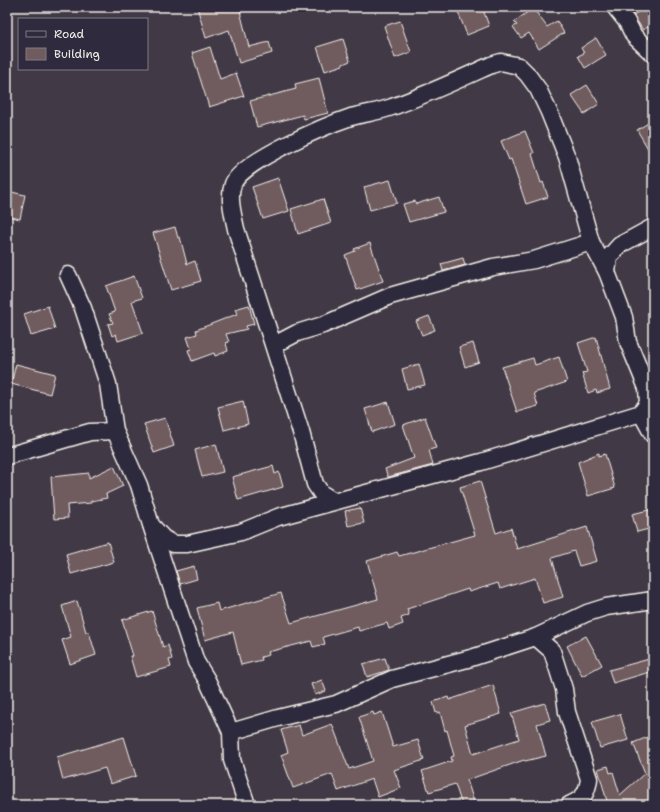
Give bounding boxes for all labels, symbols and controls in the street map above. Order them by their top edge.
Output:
legend [18,18,148,70]
text: Road [54,26,85,42]
text: Building [54,46,100,62]

